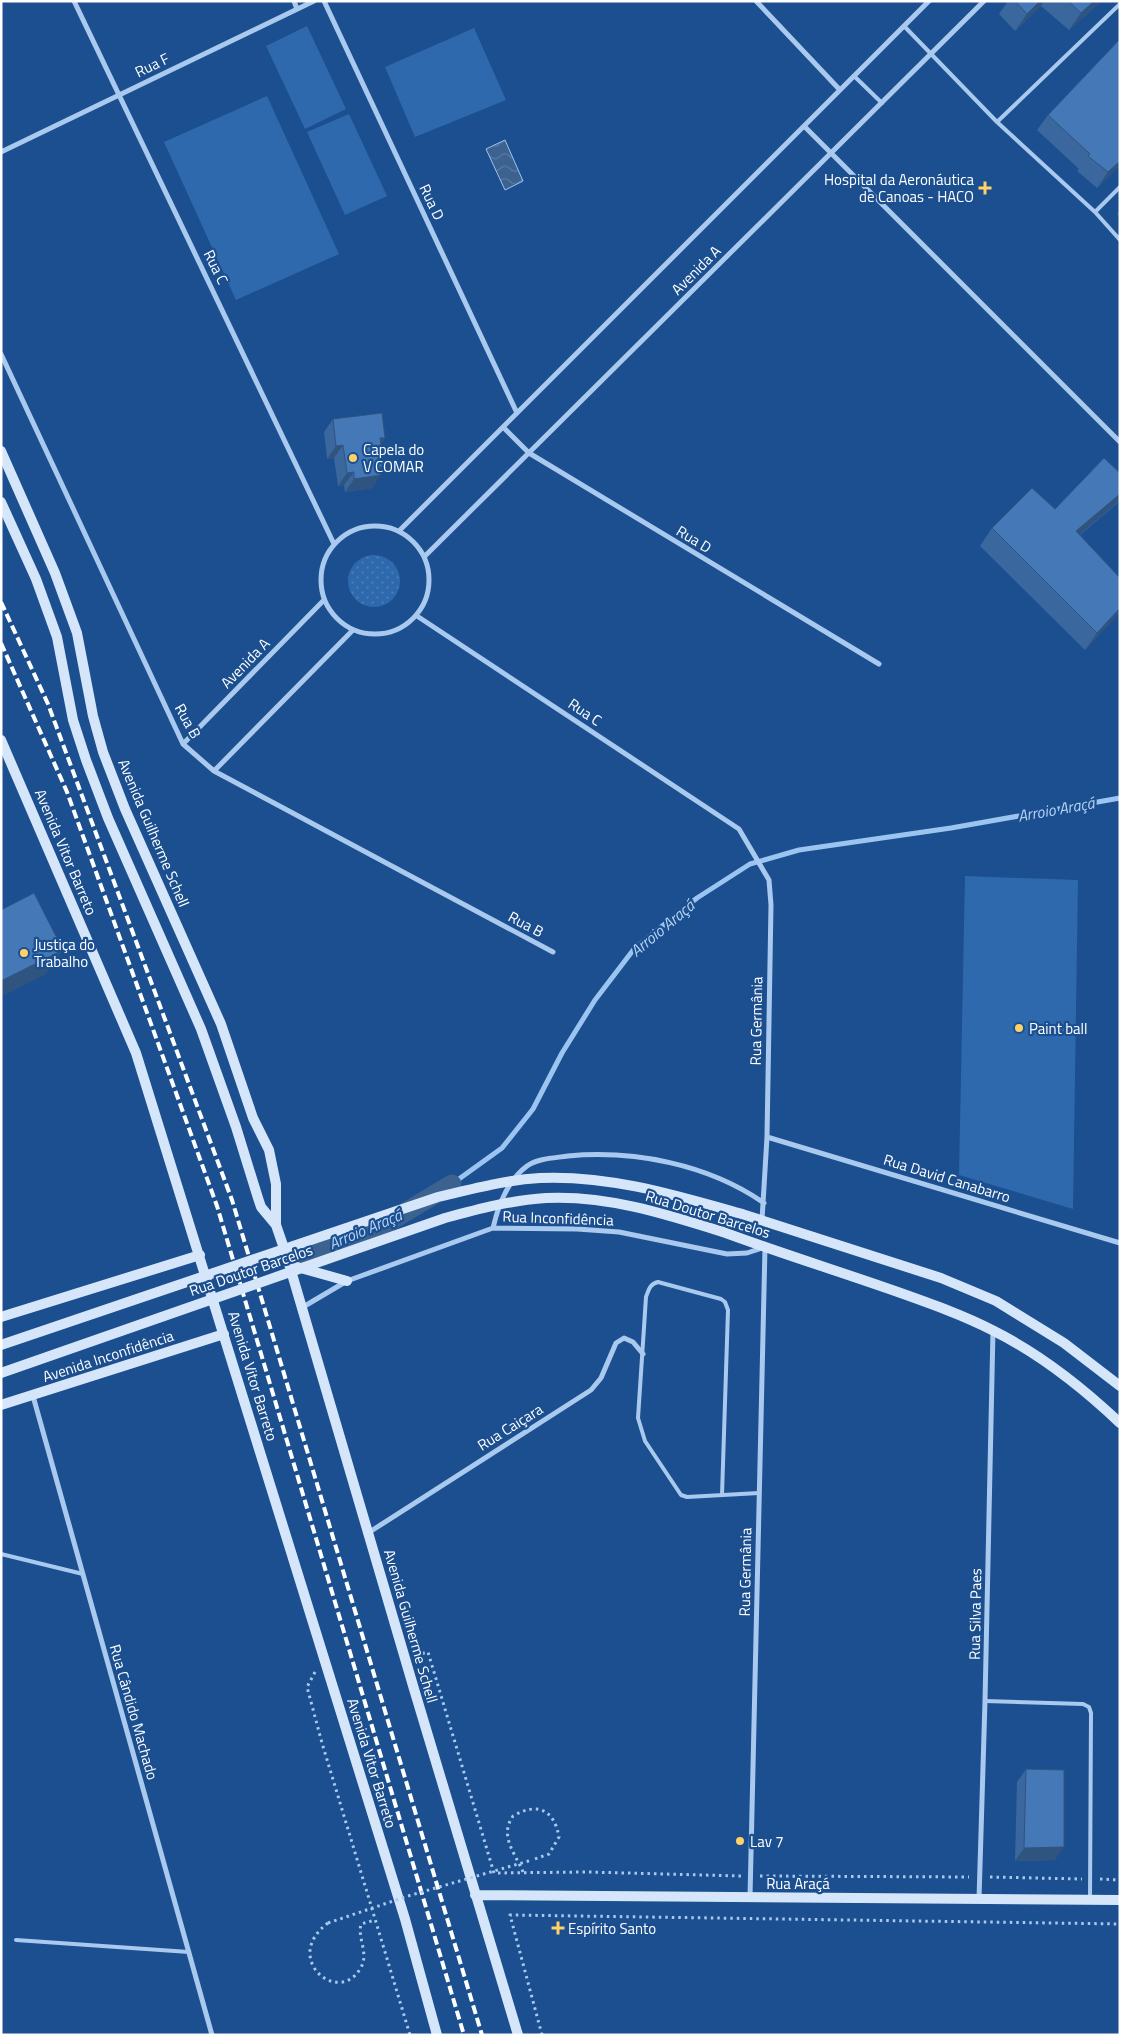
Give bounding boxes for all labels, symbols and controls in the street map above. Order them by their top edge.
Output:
street label: Rua F [131,47,173,83]
place label: Hospital da Aeronáutica de Canoas - HACO [824,168,974,208]
street label: Rua D [414,180,450,224]
marker: Hospital da Aeronáutica de Canoas - HACO [978,181,992,195]
street label: Avenida A [666,240,726,300]
street label: Rua C [198,246,234,288]
place label: Capela do V COMAR [363,438,424,478]
marker: Capela do V COMAR [347,452,359,464]
street label: Rua D [672,519,716,559]
street label: Avenida A [215,633,275,693]
street label: Rua C [564,692,606,732]
street label: Rua B [169,699,207,743]
street label: Avenida Guilherme Schell [112,755,196,911]
street label: Avenida Vitor Barreto [29,785,103,919]
water label: Arroio Araçá [1016,790,1098,828]
water label: Arroio Araçá [625,893,701,962]
street label: Rua B [504,905,548,943]
place label: Justiça do Trabalho [34,933,95,973]
marker: Justiça do Trabalho [18,947,30,959]
street label: Rua Germânia [744,976,768,1066]
place label: Paint ball [1029,1017,1088,1040]
marker: Paint ball [1013,1022,1025,1034]
street label: Rua David Canabarro [881,1148,1013,1208]
street label: Rua Doutor Barcelos [643,1184,773,1244]
water label: Arroio Araçá [325,1202,407,1255]
street label: Rua Inconfidência [502,1205,614,1231]
street label: Rua Doutor Barcelos [186,1238,316,1302]
street label: Avenida Vitor Barreto [222,1308,284,1444]
street label: Avenida Inconfidência [39,1324,177,1388]
street label: Rua Caiçara [473,1397,548,1456]
street label: Rua Germânia [733,1527,757,1617]
street label: Avenida Guilherme Schell [378,1546,444,1706]
street label: Rua Silva Paes [963,1568,987,1660]
street label: Rua Cândido Machado [104,1641,164,1783]
street label: Avenida Vitor Barreto [341,1695,403,1831]
place label: Lav 7 [750,1830,784,1853]
marker: Lav 7 [734,1835,746,1847]
street label: Rua Araçá [766,1872,830,1895]
place label: Espírito Santo [568,1917,656,1940]
marker: Espírito Santo [552,1922,564,1934]

